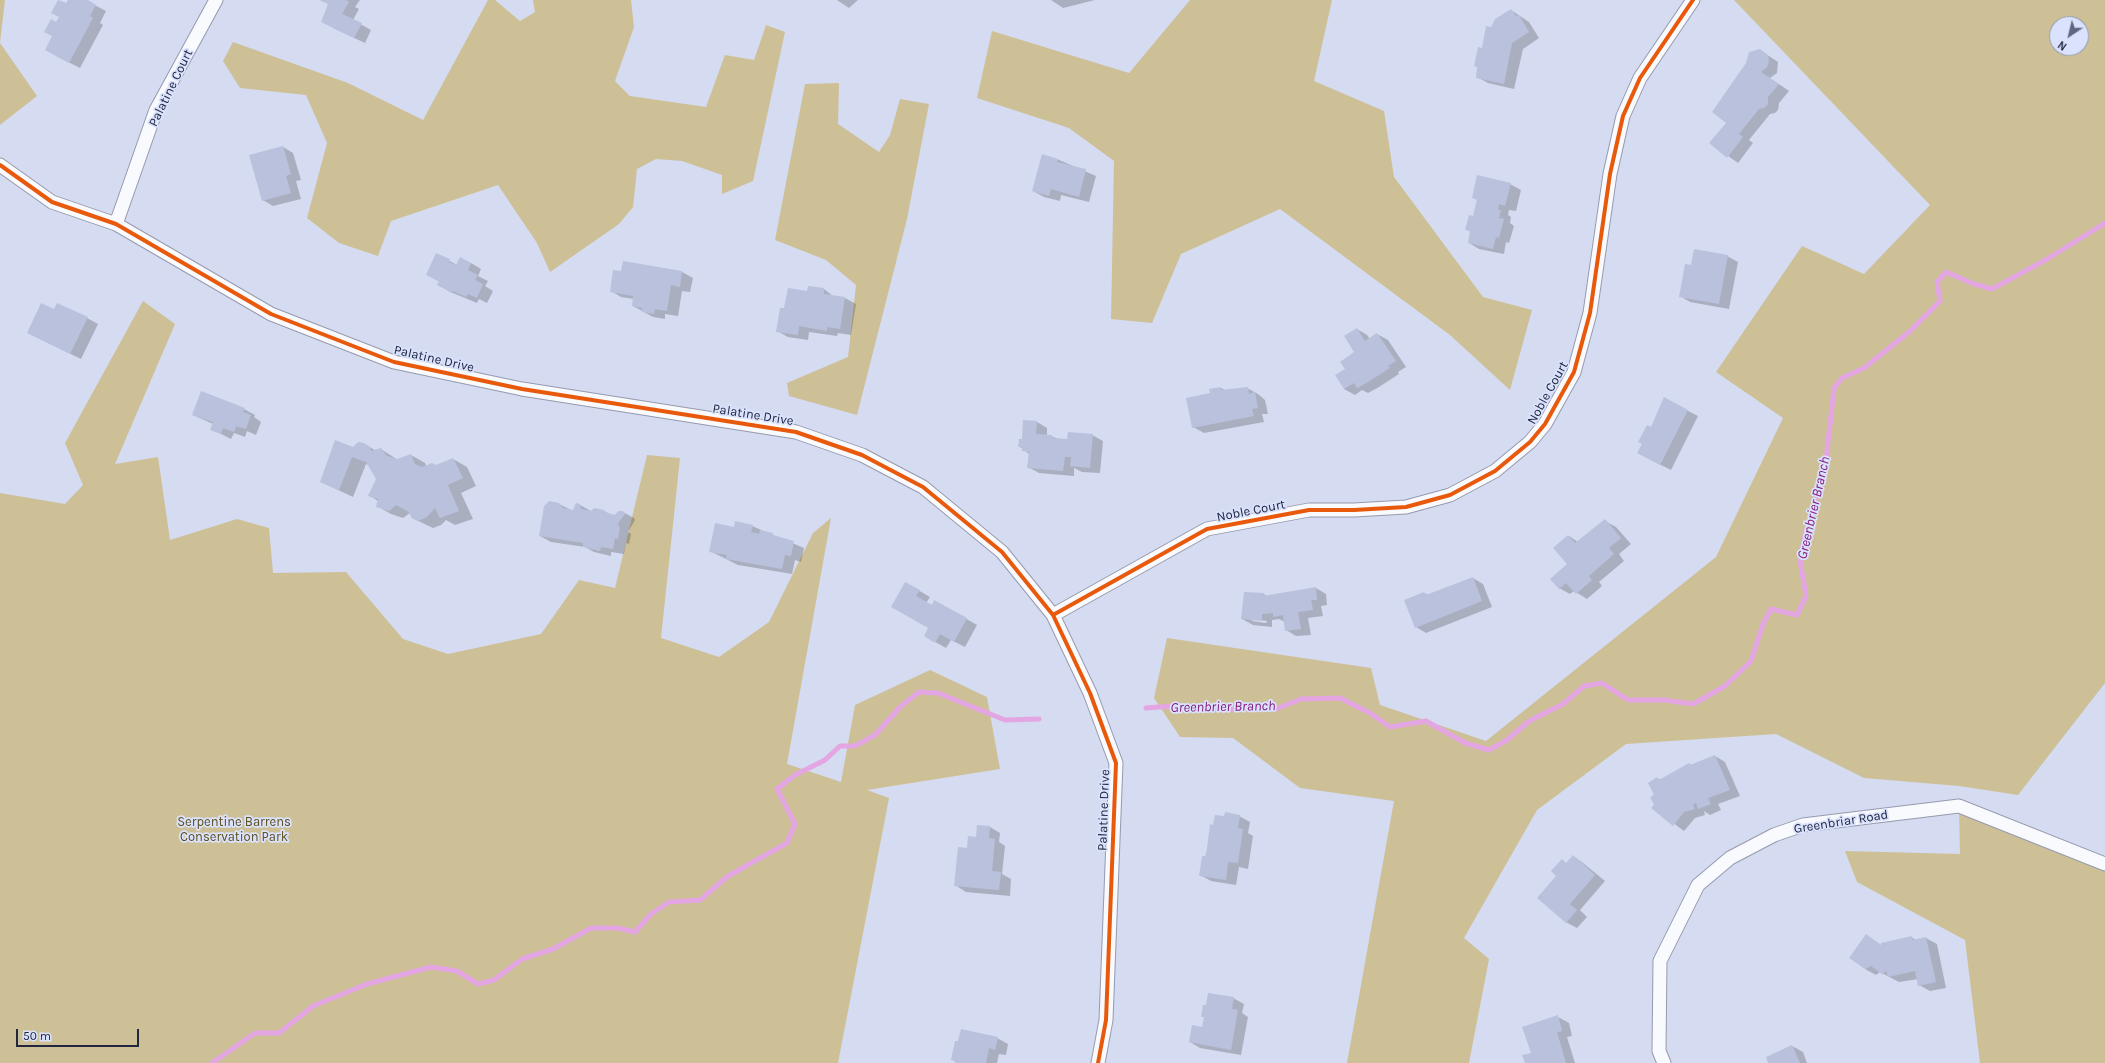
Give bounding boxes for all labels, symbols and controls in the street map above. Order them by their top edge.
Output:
north arrow [2049,16,2089,56]
text: N [2055,38,2069,53]
street label: Palatine Court [146,47,196,129]
street label: Palatine Drive [392,342,476,376]
street label: Noble Court [1524,359,1572,427]
street label: Palatine Drive [711,401,795,429]
water label: Greenbrier Branch [1794,455,1834,561]
street label: Noble Court [1215,497,1287,525]
water label: Greenbrier Branch [1170,698,1276,716]
street label: Palatine Drive [1095,769,1113,851]
street label: Greenbriar Road [1793,807,1889,837]
park label: Serpentine Barrens Conservation Park [177,814,291,845]
scale bar [18,1021,141,1047]
text: 50 m [23,1029,51,1043]

